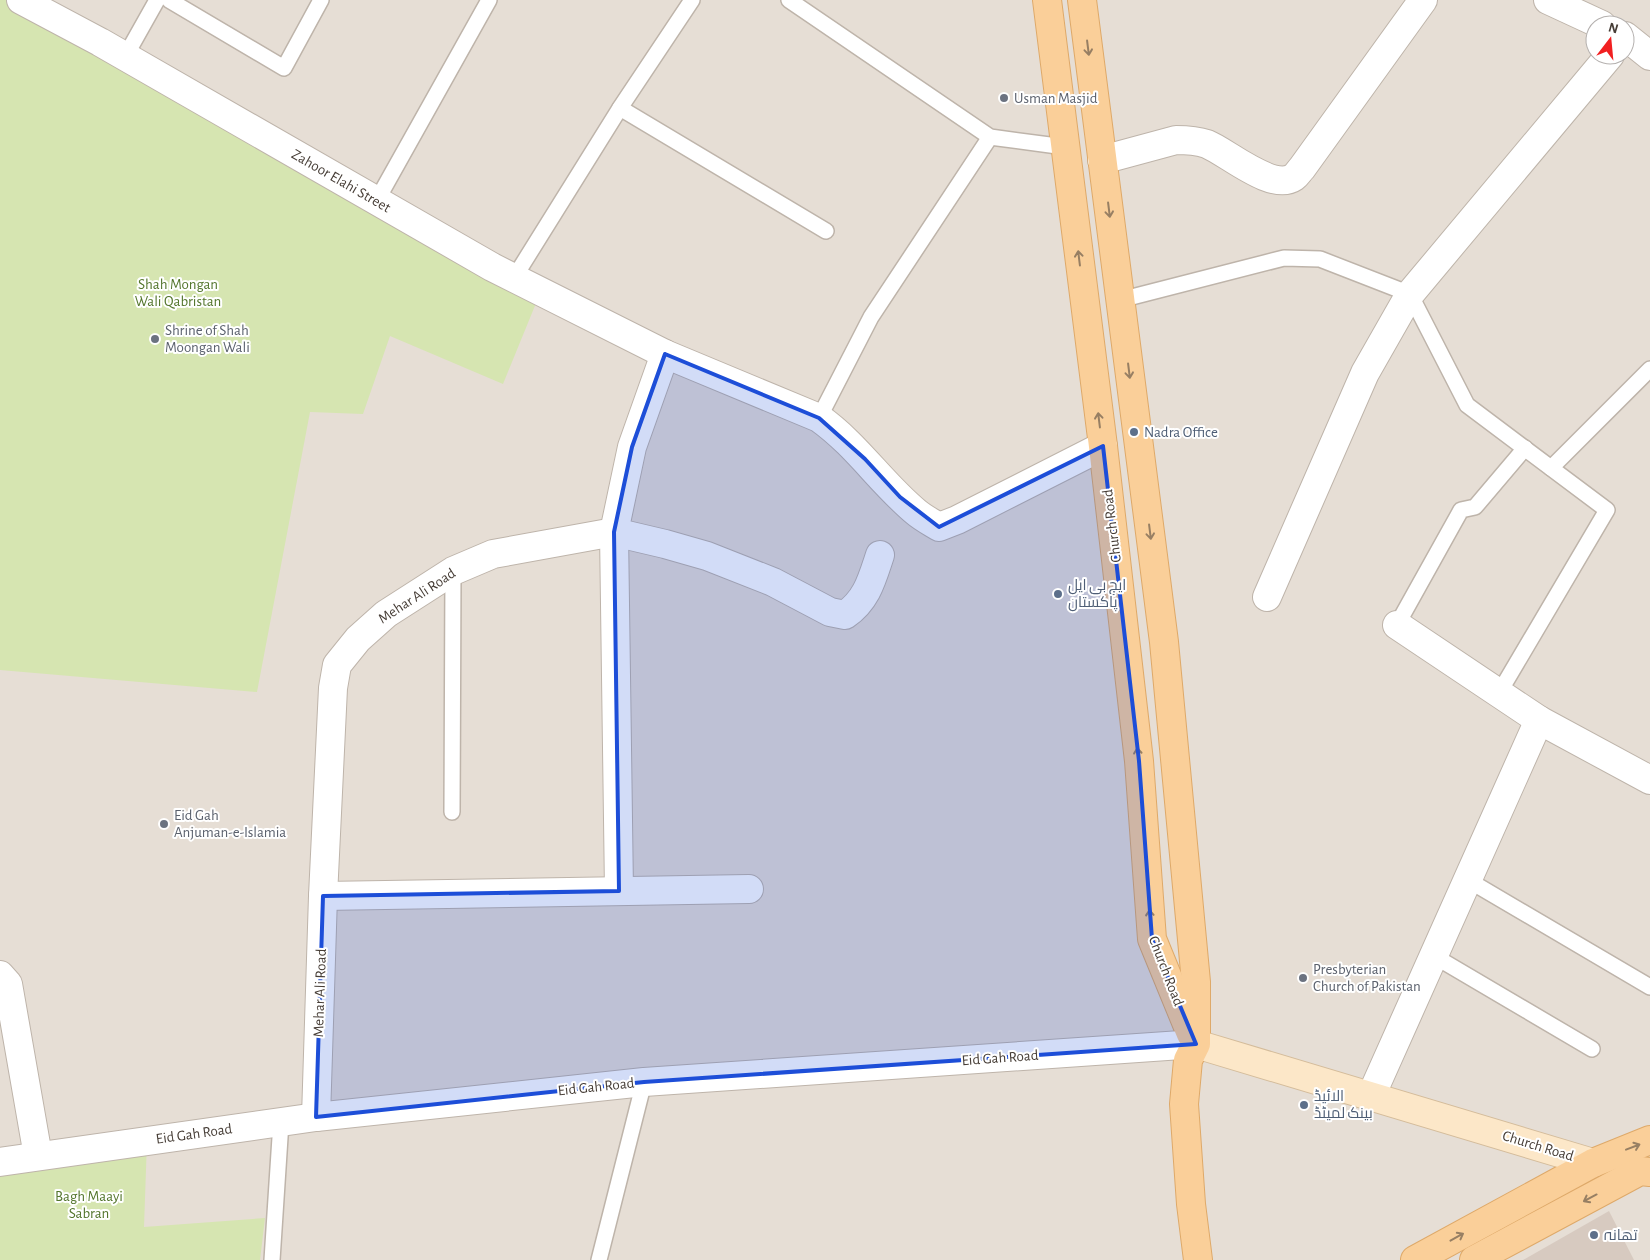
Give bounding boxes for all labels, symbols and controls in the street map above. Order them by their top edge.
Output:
north arrow [1585,15,1635,65]
text: N [1607,20,1620,37]
one-way arrow [1083,40,1093,56]
place label: Usman Masjid [1014,91,1098,106]
marker: Usman Masjid [998,92,1010,104]
street label: Zahoor Elahi Street [289,147,393,216]
one-way arrow [1104,201,1114,217]
one-way arrow [1074,251,1084,267]
park label: Shah Mongan Wali Qabristan [135,277,221,309]
place label: Shrine of Shah Moongan Wali [165,323,250,355]
marker: Shrine of Shah Moongan Wali [149,333,161,345]
one-way arrow [1124,362,1134,378]
one-way arrow [1094,412,1104,428]
place label: Nadra Office [1144,425,1218,440]
marker: Nadra Office [1128,426,1140,438]
street label: Church Road [1100,488,1124,564]
one-way arrow [1145,524,1155,540]
street label: Mehar Ali Road [376,565,458,626]
place label: ایچ بی ایل پاکستان [1068,578,1126,612]
marker: ایچ بی ایل پاکستان [1052,588,1064,600]
one-way arrow [1133,747,1143,763]
place label: Eid Gah Anjuman-e-Islamia [174,808,286,840]
marker: Eid Gah Anjuman-e-Islamia [158,818,170,830]
one-way arrow [1145,909,1155,925]
street label: Church Road [1146,934,1186,1008]
street label: Mehar Ali Road [311,948,329,1038]
place label: Presbyterian Church of Pakistan [1313,962,1421,994]
marker: Presbyterian Church of Pakistan [1297,972,1309,984]
street label: Eid Gah Road [961,1048,1039,1068]
street label: Eid Gah Road [557,1075,635,1098]
place label: الائیڈ بینک لمیٹڈ [1314,1089,1373,1121]
marker: الائیڈ بینک لمیٹڈ [1298,1099,1310,1111]
street label: Eid Gah Road [155,1121,233,1147]
street label: Church Road [1501,1128,1576,1164]
one-way arrow [1625,1142,1640,1151]
park label: Bagh Maayi Sabran [55,1189,123,1221]
one-way arrow [1584,1193,1598,1203]
place label: تھانہ [1604,1228,1637,1243]
marker: تھانہ [1588,1229,1600,1241]
one-way arrow [1450,1231,1464,1241]

